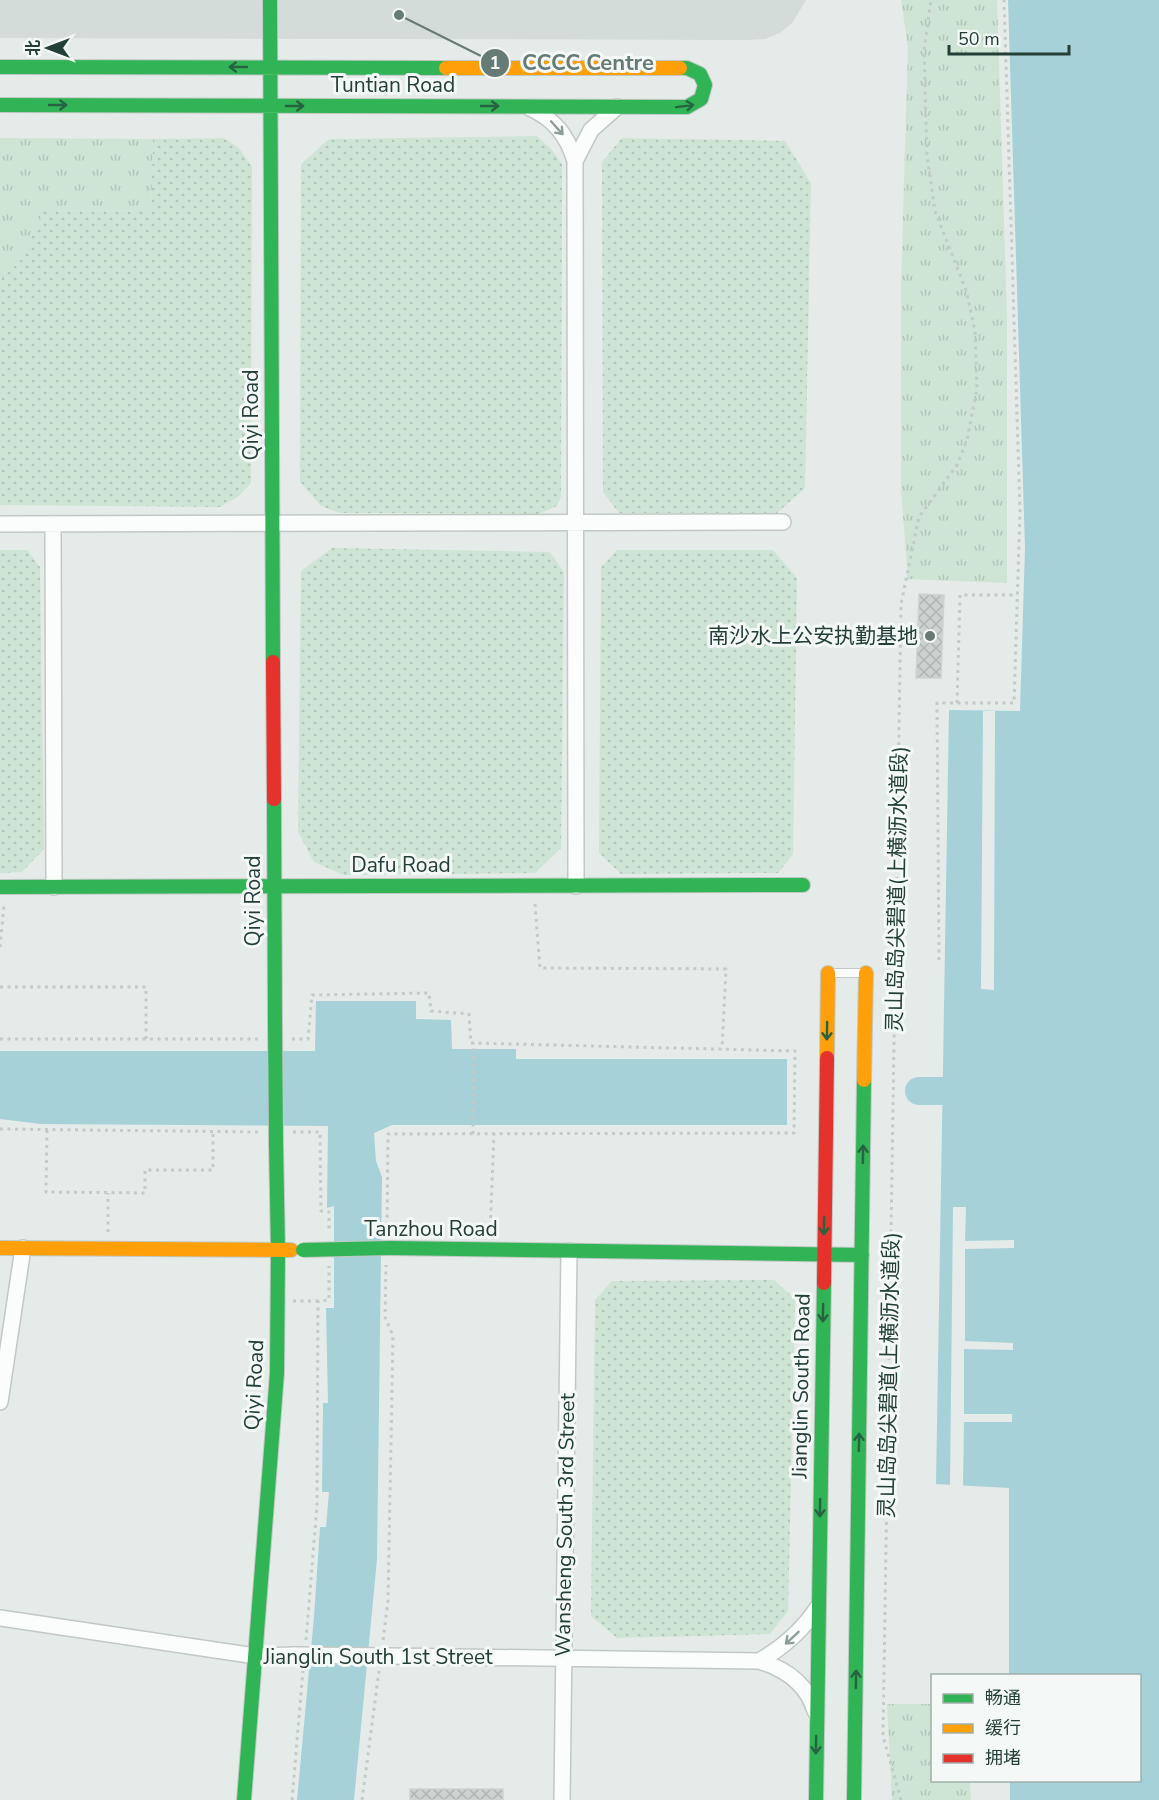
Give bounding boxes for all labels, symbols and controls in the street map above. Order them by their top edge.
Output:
north arrow [18,18,78,78]
scale bar [949,18,1069,56]
text: 50 m [958,27,1000,51]
text: 北 [23,40,45,56]
callout: CCCC Centre [480,43,666,83]
text: CCCC Centre [522,48,654,78]
text: 1 [490,51,500,75]
one-way arrow [229,61,249,73]
street label: Tuntian Road [331,71,455,99]
one-way arrow [48,99,68,111]
one-way arrow [285,100,305,112]
one-way arrow [480,100,500,112]
one-way arrow [675,100,695,111]
one-way arrow [550,119,564,135]
street label: Qiyi Road [237,370,265,460]
place label: 南沙水上公安执勤基地 [708,622,918,650]
marker: 南沙水上公安执勤基地 [923,629,937,643]
street label: 灵山岛岛尖碧道(上横沥水道段) [881,746,913,1032]
street label: Dafu Road [351,851,451,879]
street label: Qiyi Road [239,856,267,946]
one-way arrow [821,1021,833,1041]
one-way arrow [858,1145,869,1165]
street label: Tanzhou Road [364,1215,498,1243]
one-way arrow [818,1216,830,1236]
street label: 灵山岛岛尖碧道(上横沥水道段) [873,1232,905,1518]
street label: Jianglin South Road [785,1293,817,1480]
one-way arrow [817,1302,829,1322]
street label: Qiyi Road [238,1339,270,1431]
street label: Wansheng South 3rd Street [549,1392,581,1657]
one-way arrow [853,1432,865,1452]
one-way arrow [814,1497,826,1517]
one-way arrow [785,1631,800,1645]
street label: Jianglin South 1st Street [262,1643,493,1671]
one-way arrow [850,1669,861,1689]
legend [931,1674,1141,1782]
text: 畅通 [985,1686,1021,1710]
text: 缓行 [985,1716,1021,1740]
one-way arrow [810,1734,822,1754]
text: 拥堵 [985,1746,1021,1770]

